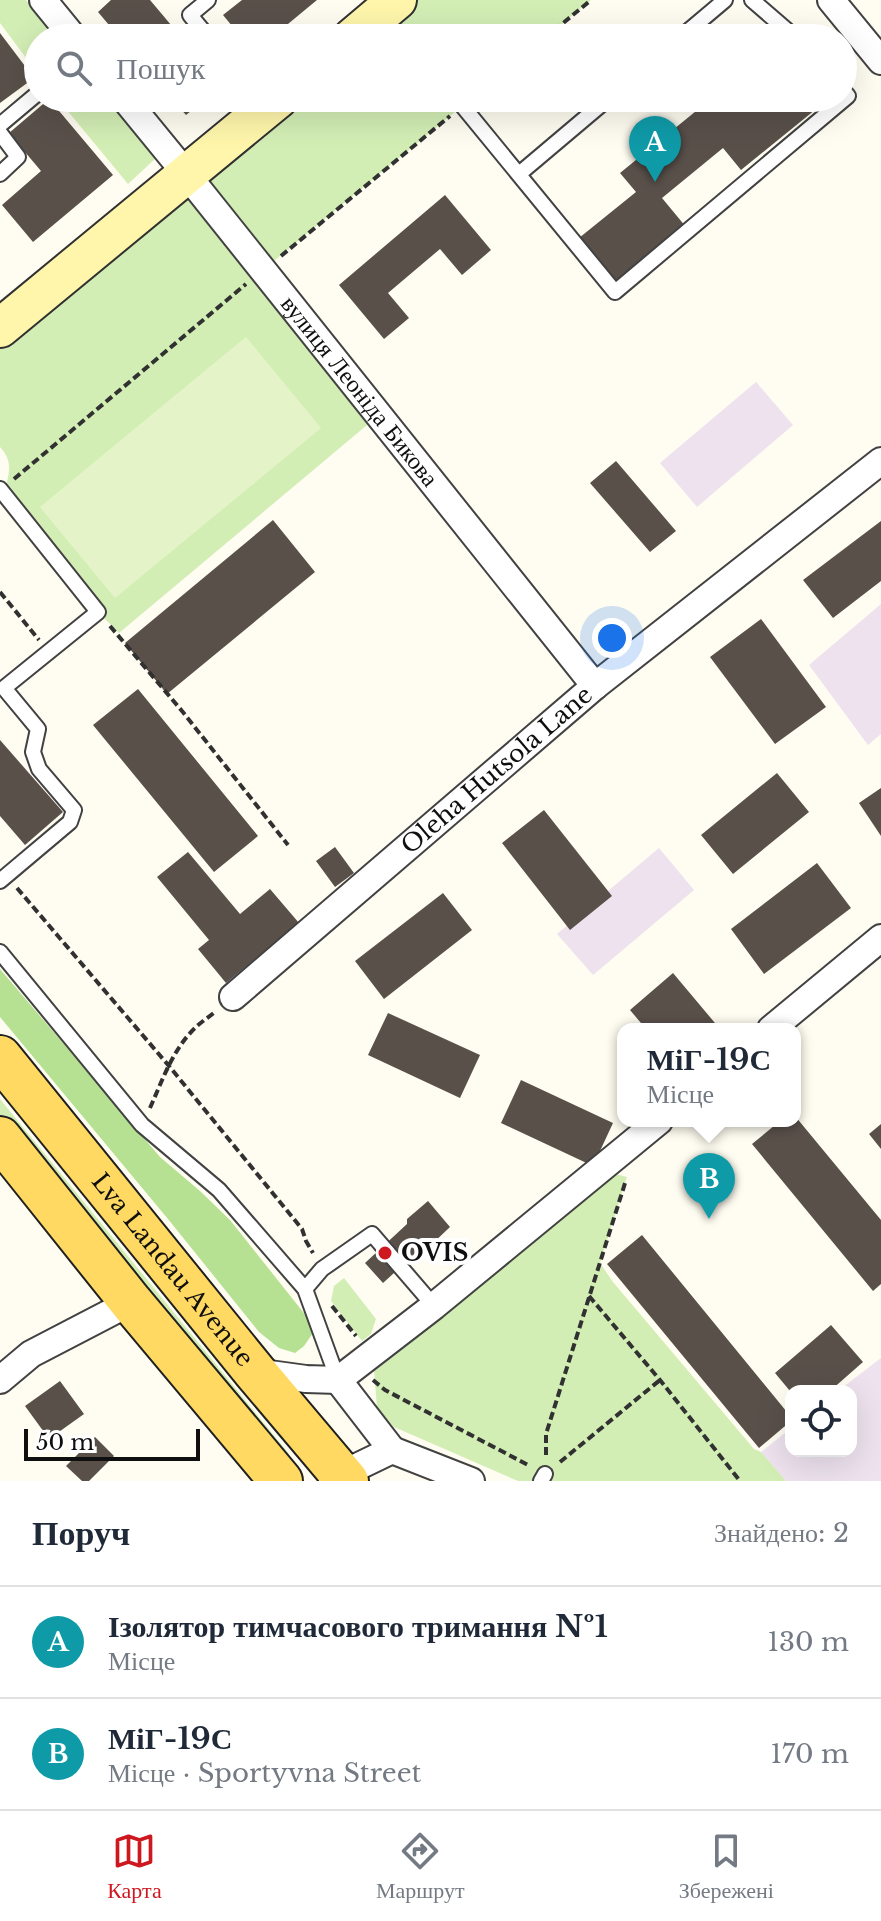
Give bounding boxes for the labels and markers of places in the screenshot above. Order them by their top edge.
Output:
pin: A [629,116,681,182]
pin: B [683,1153,735,1219]
place label: OVIS [401,1238,468,1267]
marker: OVIS [376,1244,394,1262]

